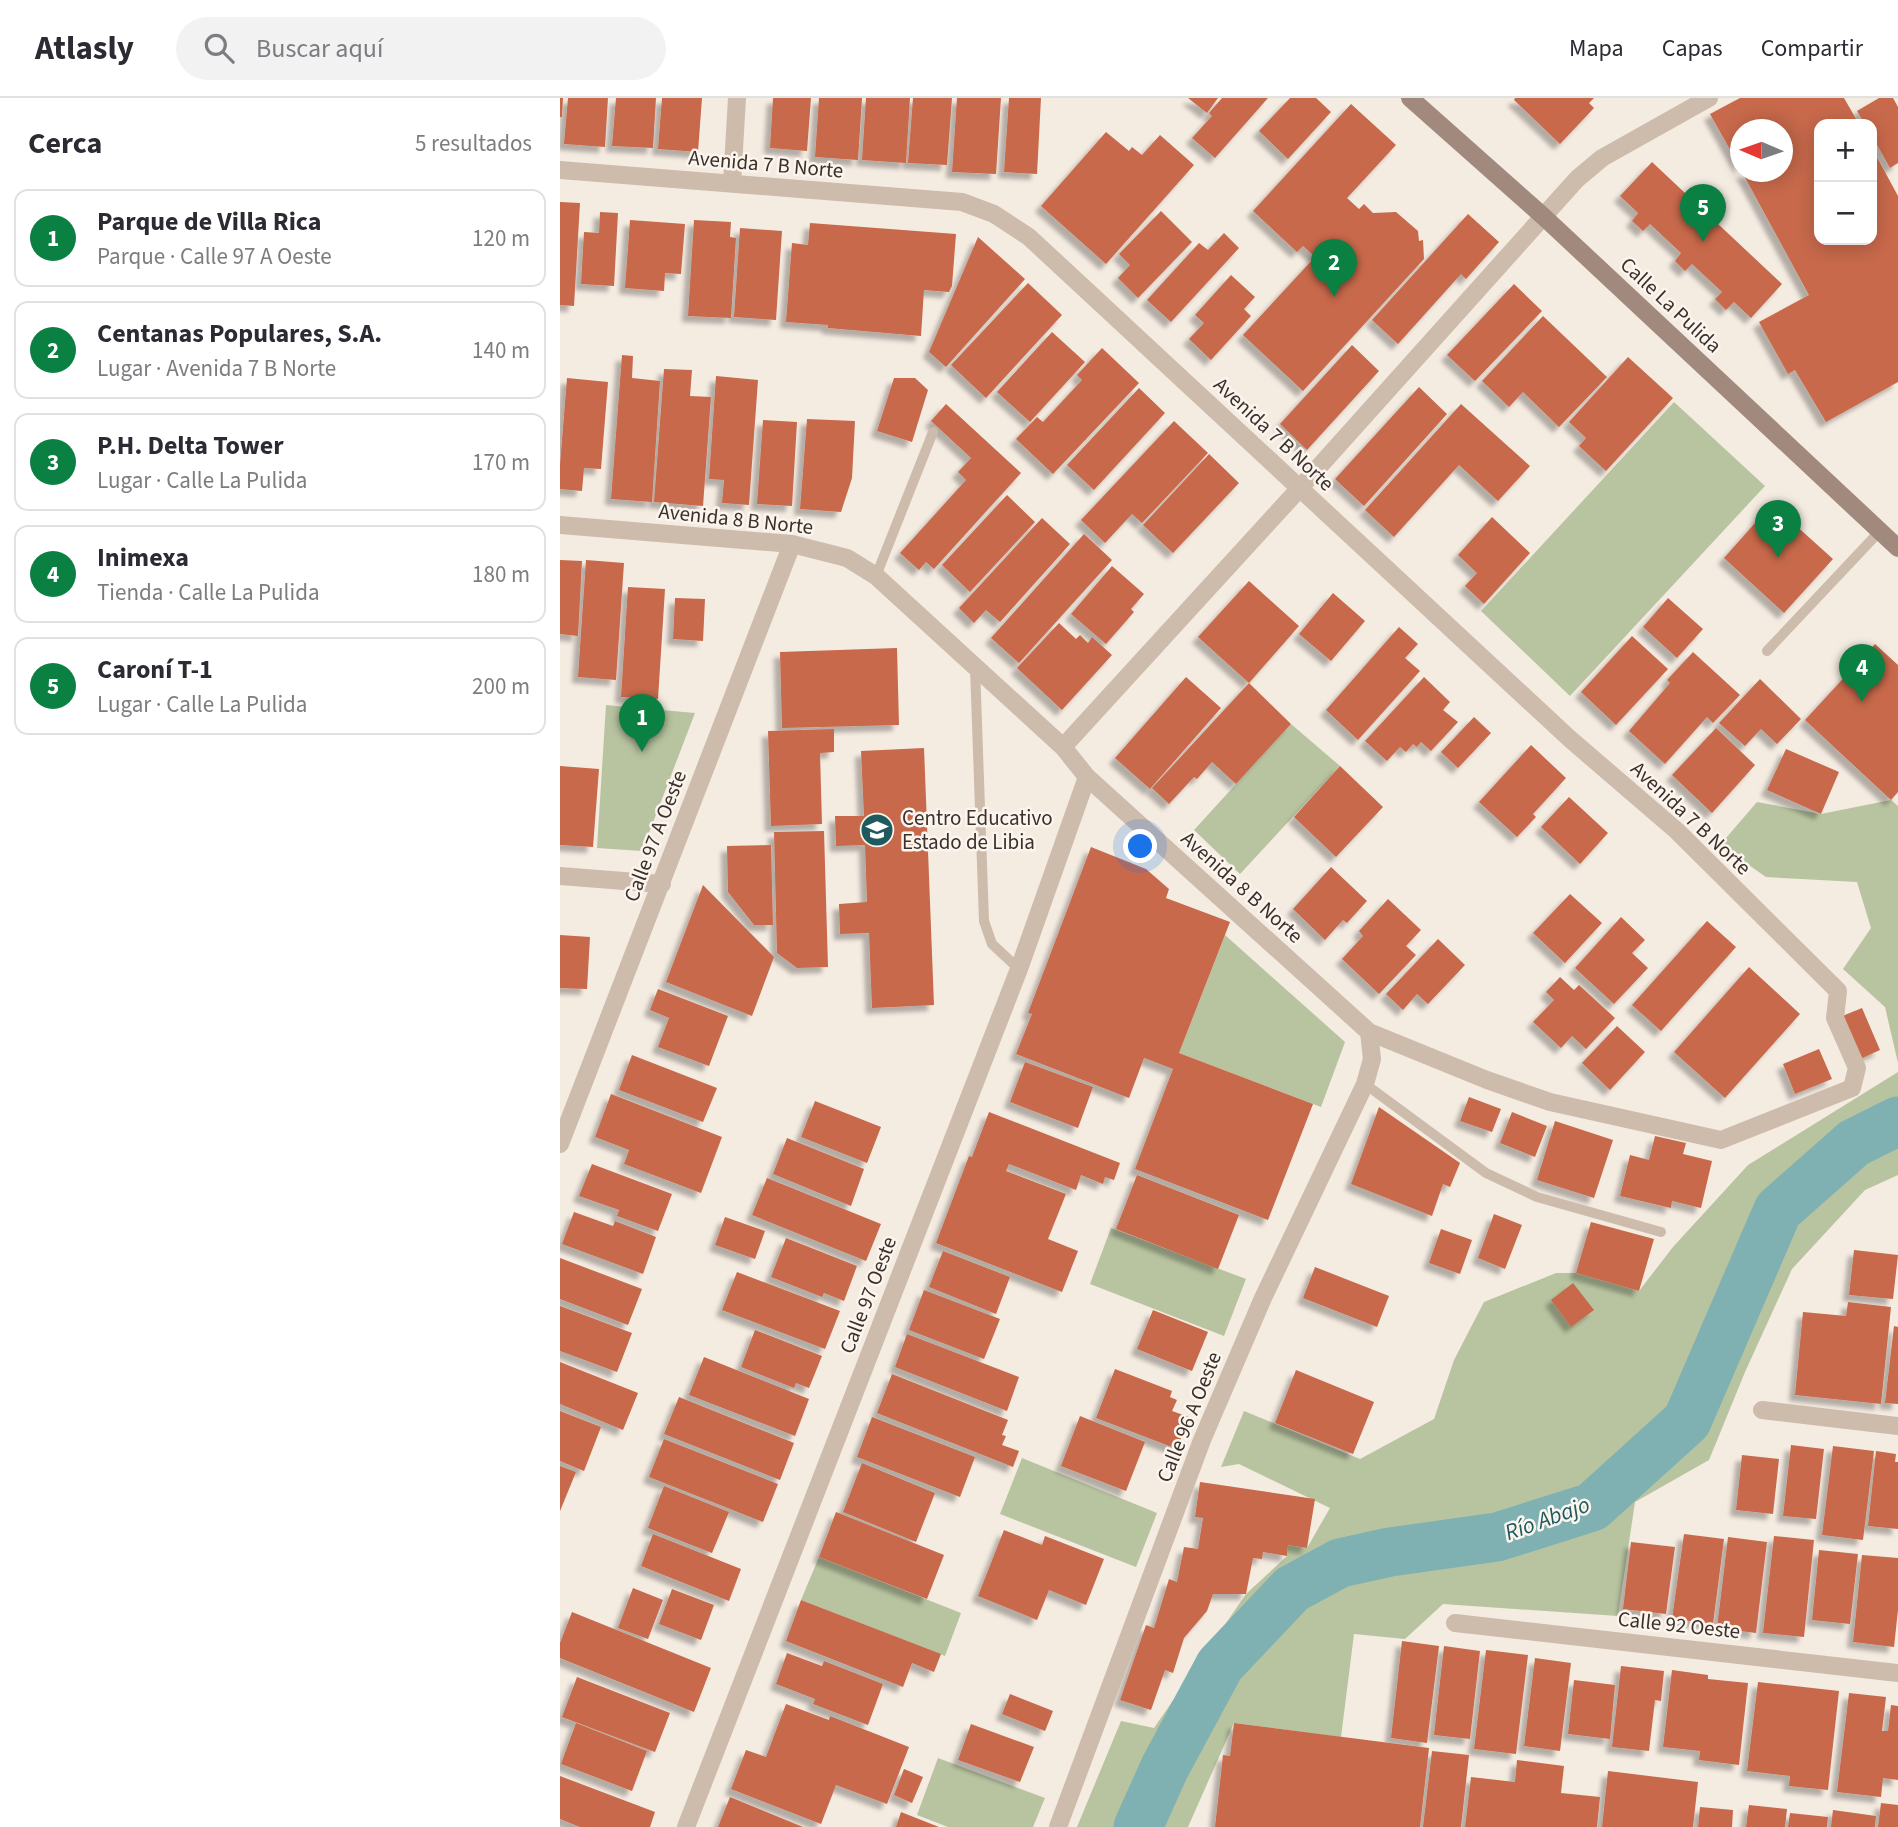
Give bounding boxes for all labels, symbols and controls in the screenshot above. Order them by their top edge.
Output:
search box [176,17,666,80]
text: Atlasly [35,25,134,72]
icon: search [200,29,238,67]
text: Buscar aquí [256,30,383,67]
text: Mapa [1569,31,1624,66]
text: Capas [1662,31,1723,66]
text: Compartir [1761,31,1863,66]
north arrow [1730,119,1793,182]
map controls [1814,119,1877,245]
button: + [1814,119,1877,182]
text: Cerca [28,122,102,165]
text: 5 resultados [415,127,532,160]
street label: Avenida 7 B Norte [687,142,845,186]
button: − [1814,182,1877,245]
pin: 5 [1680,184,1726,242]
text: Parque de Villa Rica [97,203,321,240]
text: 1 [47,222,59,255]
text: 120 m [472,222,530,255]
pin: 2 [1311,239,1357,297]
text: Parque · Calle 97 A Oeste [97,240,332,273]
street label: Calle La Pulida [1614,250,1728,360]
text: Centanas Populares, S.A. [97,315,382,352]
text: 2 [47,334,59,367]
text: 140 m [472,334,530,367]
text: Lugar · Avenida 7 B Norte [97,352,336,385]
street label: Avenida 7 B Norte [1207,370,1341,498]
text: P.H. Delta Tower [97,427,284,464]
text: 3 [47,446,59,479]
text: 170 m [472,446,530,479]
text: Lugar · Calle La Pulida [97,464,307,497]
street label: Avenida 8 B Norte [657,496,815,542]
pin: 3 [1755,500,1801,558]
text: Inimexa [97,539,189,576]
text: 4 [47,558,59,591]
text: 180 m [472,558,530,591]
text: Tienda · Calle La Pulida [97,576,320,609]
pin: 4 [1839,644,1885,702]
text: Caroní T-1 [97,651,213,688]
text: 5 [47,670,59,703]
text: 200 m [472,670,530,703]
text: Lugar · Calle La Pulida [97,688,307,721]
pin: 1 [619,694,665,752]
street label: Avenida 7 B Norte [1624,754,1758,882]
street label: Calle 97 A Oeste [616,766,694,906]
place label: Centro Educativo Estado de Libia [902,803,1053,857]
school or university icon: Centro Educativo Estado de Libia [858,811,896,849]
street label: Avenida 8 B Norte [1174,824,1310,950]
your location [1123,829,1157,863]
street label: Calle 97 Oeste [832,1232,904,1358]
street label: Calle 96 A Oeste [1149,1347,1229,1487]
water label: Río Abajo [1500,1488,1594,1549]
street label: Calle 92 Oeste [1616,1604,1742,1646]

